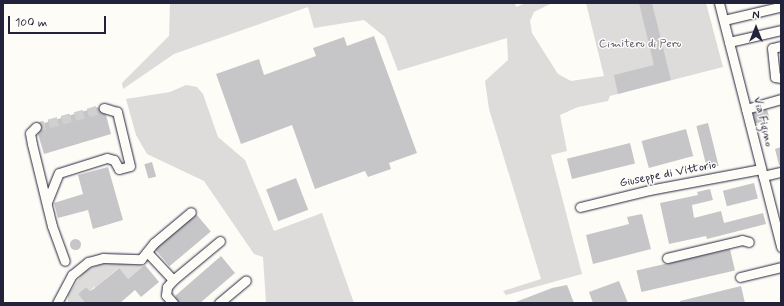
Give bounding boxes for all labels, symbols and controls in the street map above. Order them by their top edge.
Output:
scale bar [10,8,108,34]
north arrow [736,8,776,48]
text: N [752,9,760,23]
text: 100 m [15,15,47,31]
park label: Cimitero di Pero [599,38,681,52]
street label: Via Figino [749,96,775,148]
street label: Giuseppe di Vittorio [620,159,716,191]

